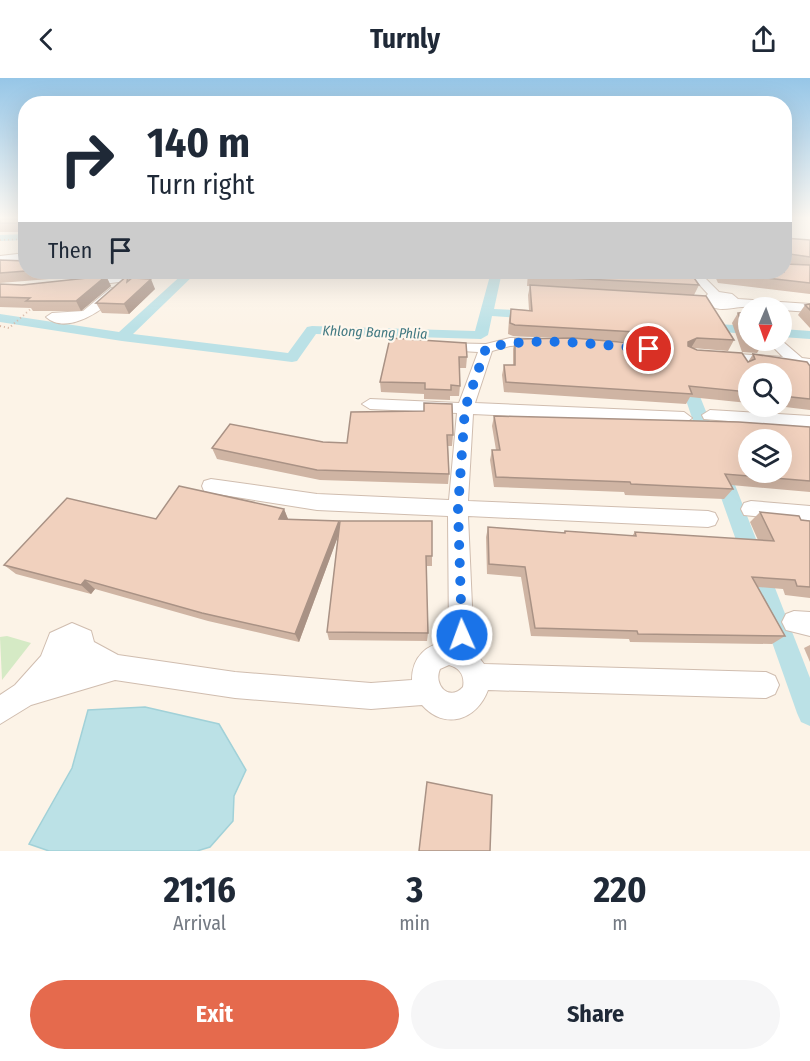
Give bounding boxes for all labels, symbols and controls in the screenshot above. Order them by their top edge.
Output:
icon: back [30,23,63,56]
text: Turnly [370,23,440,55]
icon: share [747,23,780,56]
text: 140 m [147,118,250,168]
icon: right [48,120,126,198]
text: Turn right [147,169,255,201]
icon: arrive [104,234,137,267]
text: Then [48,237,92,264]
north arrow [738,297,792,351]
map controls [738,297,792,483]
water label: Khlong Bang Phlia [322,322,428,343]
pin [623,323,674,374]
icon: arrive [632,332,665,365]
button: search [738,363,792,417]
button: layers [738,429,792,483]
position arrow [430,603,494,667]
text: 21:16 [163,868,236,912]
text: 3 [406,868,423,912]
text: 220 [594,868,647,912]
text: Arrival [173,911,226,935]
text: min [399,911,430,935]
text: m [612,911,628,935]
button: Exit [30,980,399,1049]
button: Share [411,980,780,1049]

